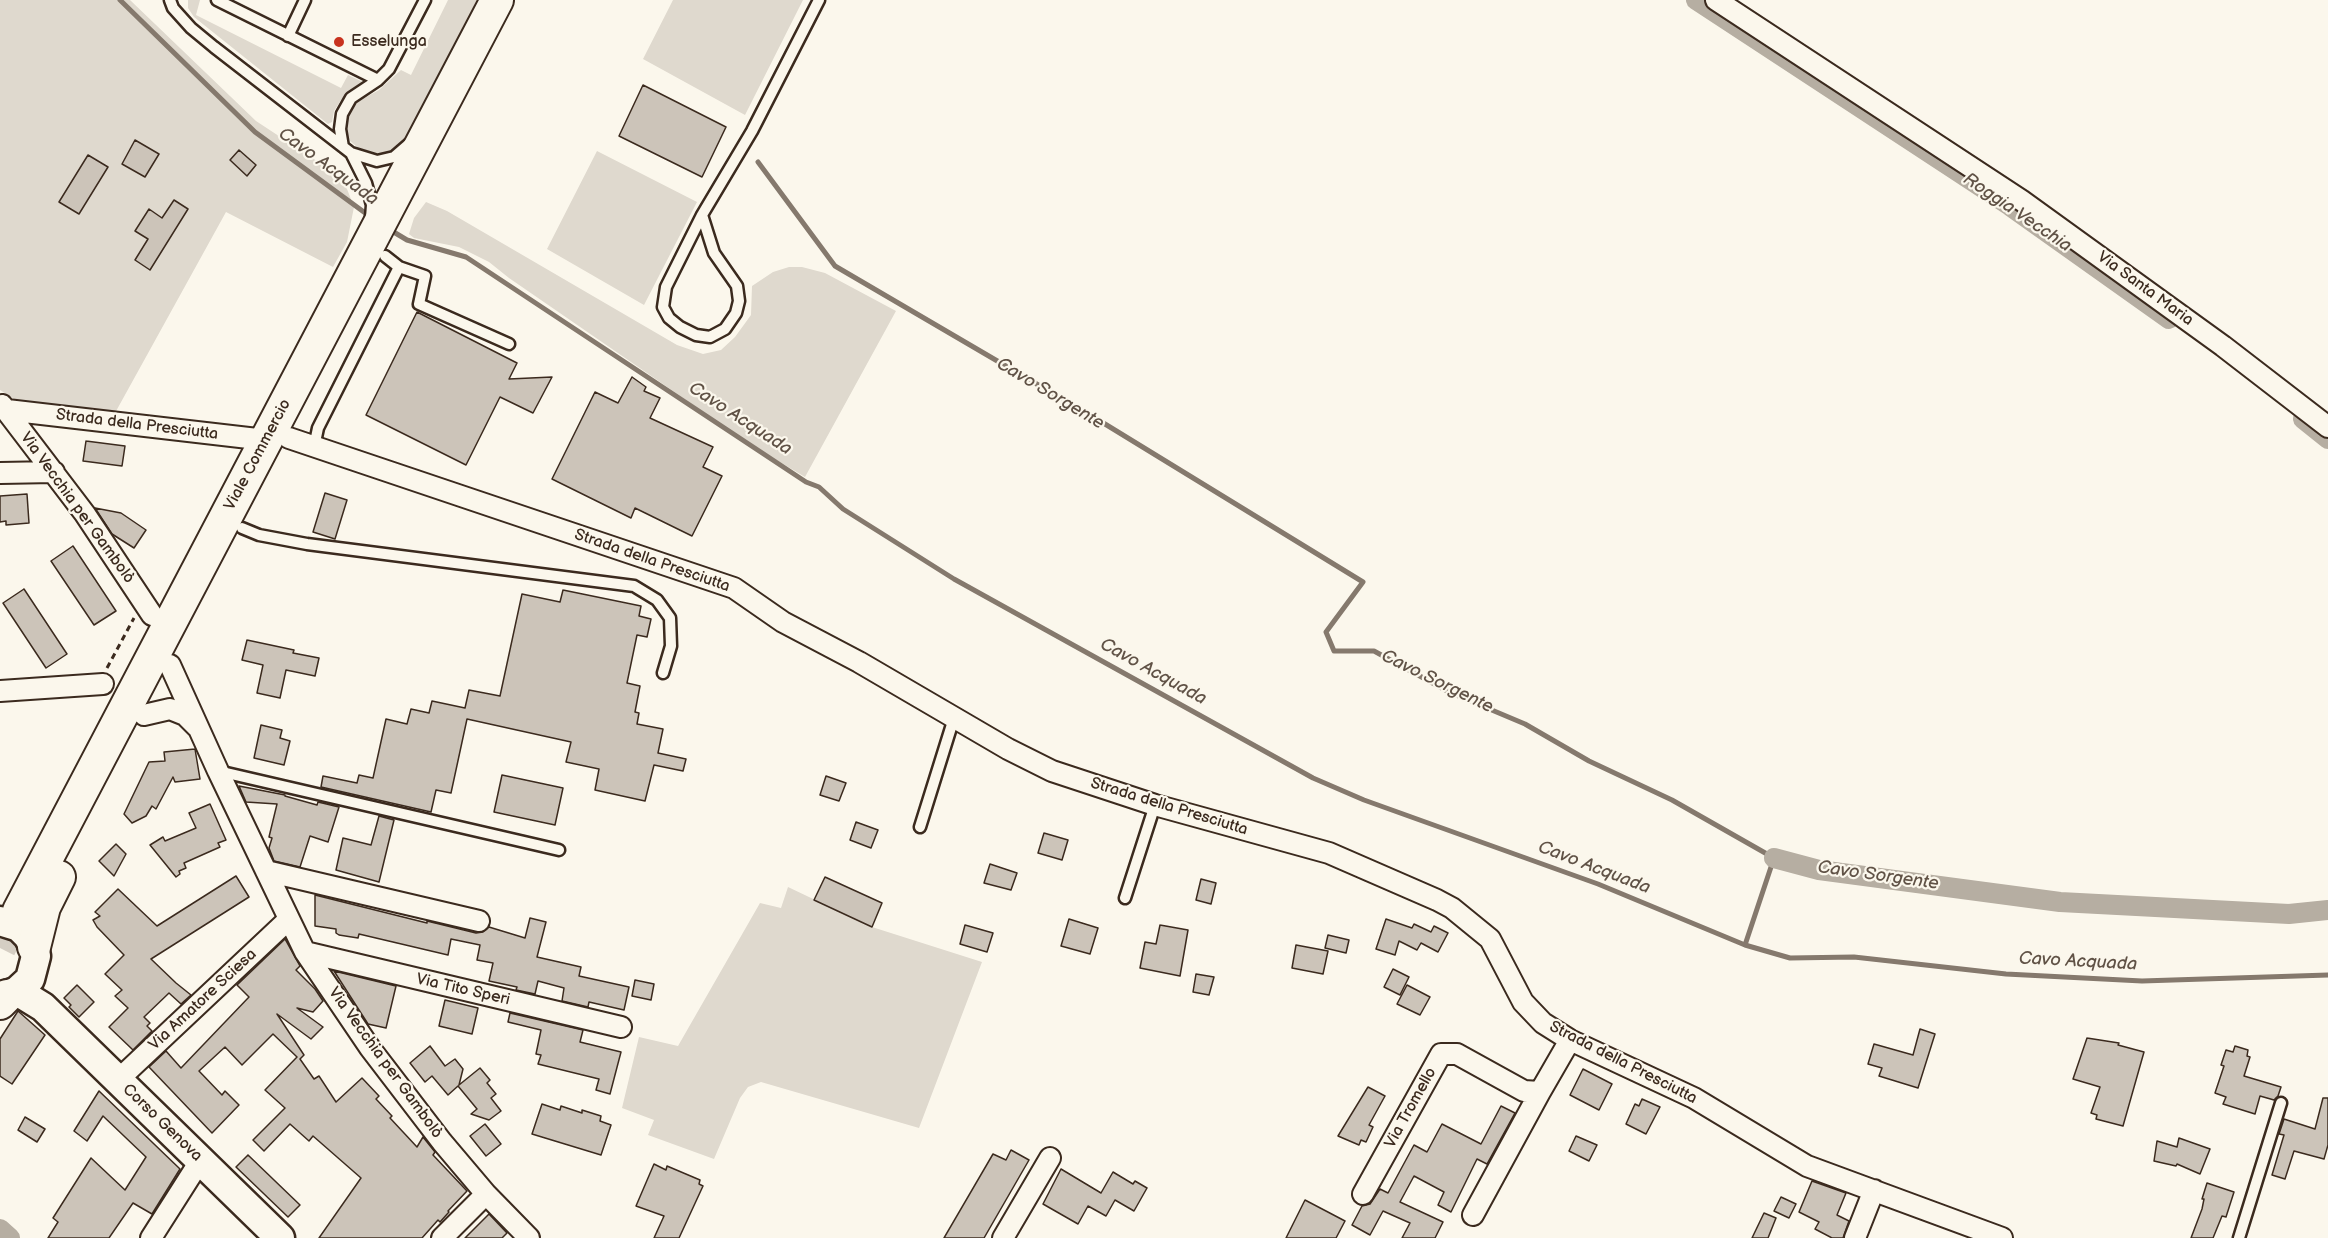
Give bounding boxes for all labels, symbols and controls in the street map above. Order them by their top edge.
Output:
place label: Esselunga [351,32,427,52]
marker: Esselunga [332,35,346,49]
water label: Cavo Acquada [274,123,382,211]
water label: Roggia Vecchia [1959,169,2075,257]
street label: Via Santa Maria [2093,248,2197,330]
water label: Cavo Sorgente [992,353,1108,435]
water label: Cavo Acquada [684,378,796,460]
street label: Viale Commercio [221,396,295,514]
street label: Strada della Presciutta [55,406,219,444]
street label: Via Vecchia per Gambolò [16,429,138,587]
street label: Strada della Presciutta [572,525,732,597]
water label: Cavo Acquada [1096,634,1210,710]
water label: Cavo Sorgente [1377,646,1497,718]
street label: Strada della Presciutta [1088,774,1250,840]
water label: Cavo Acquada [1535,837,1653,899]
water label: Cavo Sorgente [1816,857,1940,895]
street label: Via Amatore Sciesa [145,945,261,1055]
water label: Cavo Acquada [2018,948,2138,976]
street label: Via Tito Speri [414,970,512,1010]
street label: Via Vecchia per Gambolò [324,984,446,1142]
street label: Strada della Presciutta [1546,1017,1700,1109]
street label: Via Tromello [1381,1064,1441,1152]
street label: Corso Genova [118,1080,206,1166]

